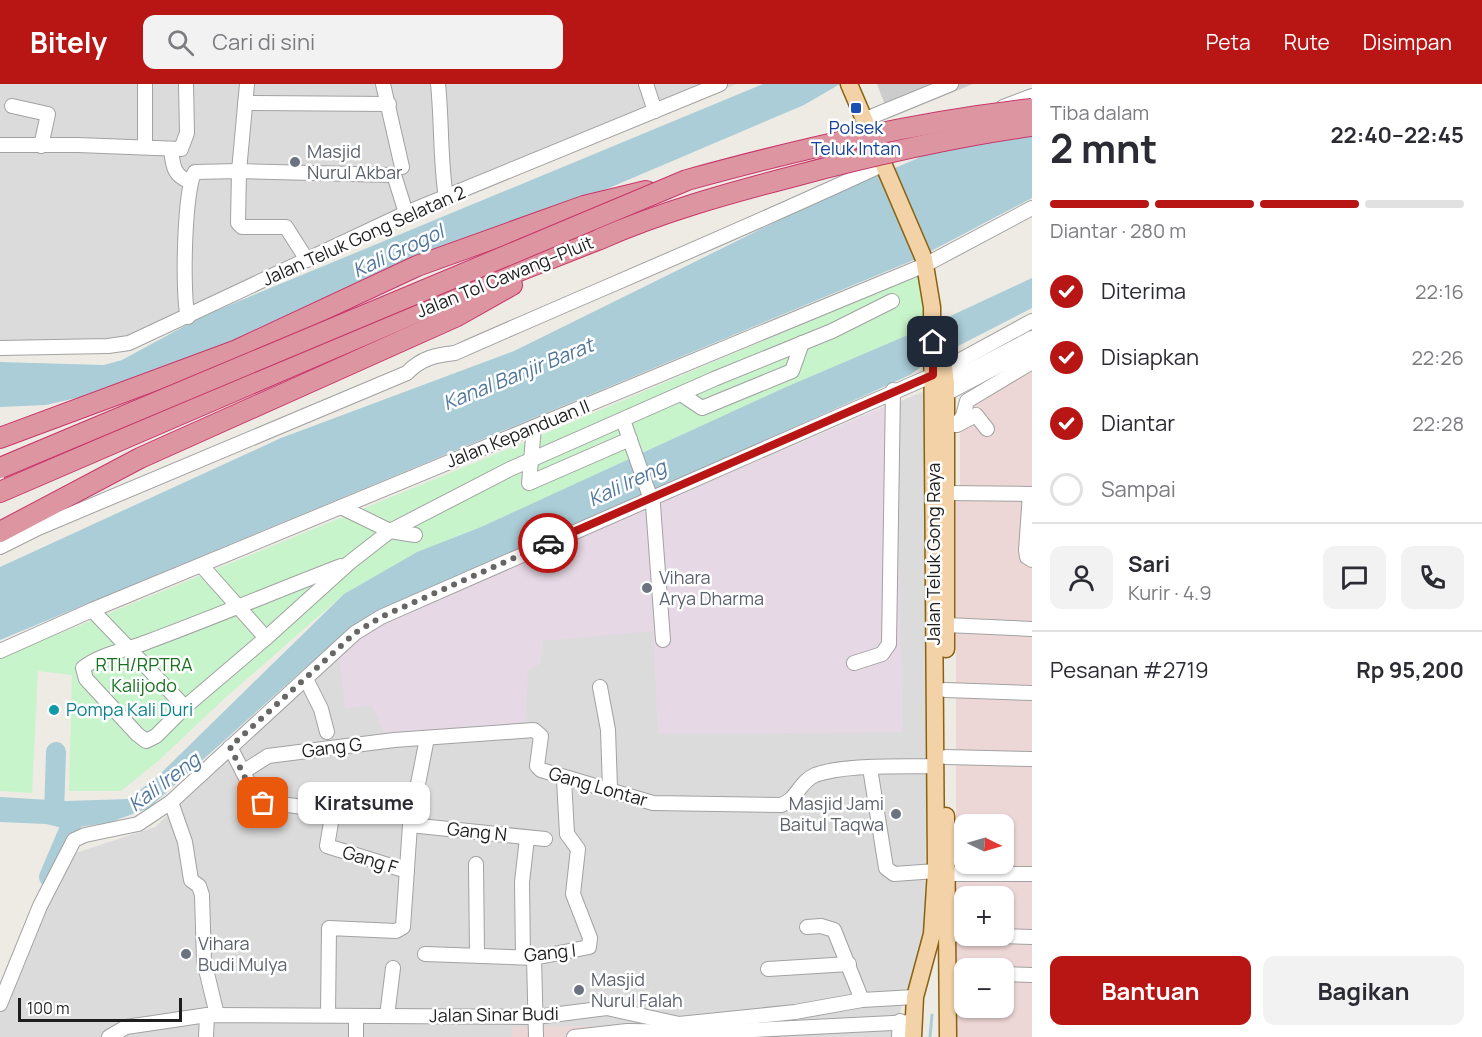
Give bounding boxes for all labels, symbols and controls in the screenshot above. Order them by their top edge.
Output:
search box [143,15,563,69]
text: Bitely [30,23,107,61]
icon: search [164,26,197,59]
text: Cari di sini [212,27,315,57]
text: Peta [1206,28,1251,56]
text: Rute [1284,28,1330,56]
text: Disimpan [1363,28,1452,56]
text: Tiba dalam [1050,99,1149,126]
marker: Polsek Teluk Intan [849,101,863,115]
place label: Polsek Teluk Intan [811,115,901,160]
text: 22:40–22:45 [1331,120,1464,150]
text: 2 mnt [1050,121,1157,175]
place label: Masjid Nurul Akbar [307,139,403,184]
marker: Masjid Nurul Akbar [288,155,302,169]
street label: Jalan Teluk Gong Selatan 2 [258,179,469,291]
water label: Kali Grogol [348,217,450,283]
text: Diantar · 280 m [1050,217,1186,244]
street label: Jalan Tol Cawang–Pluit [413,230,597,323]
icon: check [1050,275,1083,308]
text: Diterima [1101,276,1186,306]
text: 22:16 [1415,278,1464,305]
pin [907,316,958,367]
icon: home [916,325,949,358]
water label: Kanal Banjir Barat [439,330,599,416]
icon: check [1050,341,1083,374]
text: Disiapkan [1101,342,1199,372]
text: 22:26 [1411,344,1464,371]
street label: Jalan Kepanduan II [442,393,593,473]
icon: check [1050,407,1083,440]
text: Diantar [1101,408,1175,438]
text: 22:28 [1412,410,1464,437]
water label: Kali Ireng [583,452,672,512]
street label: Jalan Teluk Gong Raya [921,463,945,645]
text: Sampai [1101,474,1176,504]
courier [518,513,578,573]
icon: car [532,527,565,560]
button: person [1050,546,1113,609]
button: chat [1323,546,1386,609]
button: phone [1401,546,1464,609]
text: Sari [1128,549,1170,579]
place label: Vihara Arya Dharma [659,565,764,610]
text: Kurir · 4.9 [1128,579,1212,606]
marker: Vihara Arya Dharma [640,581,654,595]
park label: RTH/RPTRA Kalijodo [95,652,193,697]
text: Pesanan #2719 [1050,655,1209,685]
text: Rp 95,200 [1356,655,1464,685]
place label: Pompa Kali Duri [66,697,193,721]
marker: Pompa Kali Duri [47,703,61,717]
street label: Gang G [300,731,364,763]
water label: Kali Ireng [122,745,207,817]
street label: Gang Lontar [546,760,651,812]
pin [237,777,288,828]
callout: Kiratsume [299,782,431,824]
icon: bag [246,786,279,819]
text: Kiratsume [314,789,414,816]
place label: Masjid Jami Baitul Taqwa [780,791,884,836]
marker: Masjid Jami Baitul Taqwa [889,807,903,821]
north arrow [954,814,1014,874]
map controls [954,814,1014,1018]
street label: Gang N [446,816,508,846]
street label: Gang F [340,839,401,879]
button: + [954,886,1014,946]
place label: Vihara Budi Mulya [198,931,287,976]
street label: Gang I [523,937,577,967]
marker: Vihara Budi Mulya [179,947,193,961]
button: Bantuan [1050,956,1251,1025]
button: Bagikan [1263,956,1464,1025]
button: − [954,958,1014,1018]
place label: Masjid Nurul Falah [591,967,683,1012]
marker: Masjid Nurul Falah [572,983,586,997]
scale bar [18,995,182,1022]
text: 100 m [27,997,70,1019]
street label: Jalan Sinar Budi [429,1001,559,1027]

